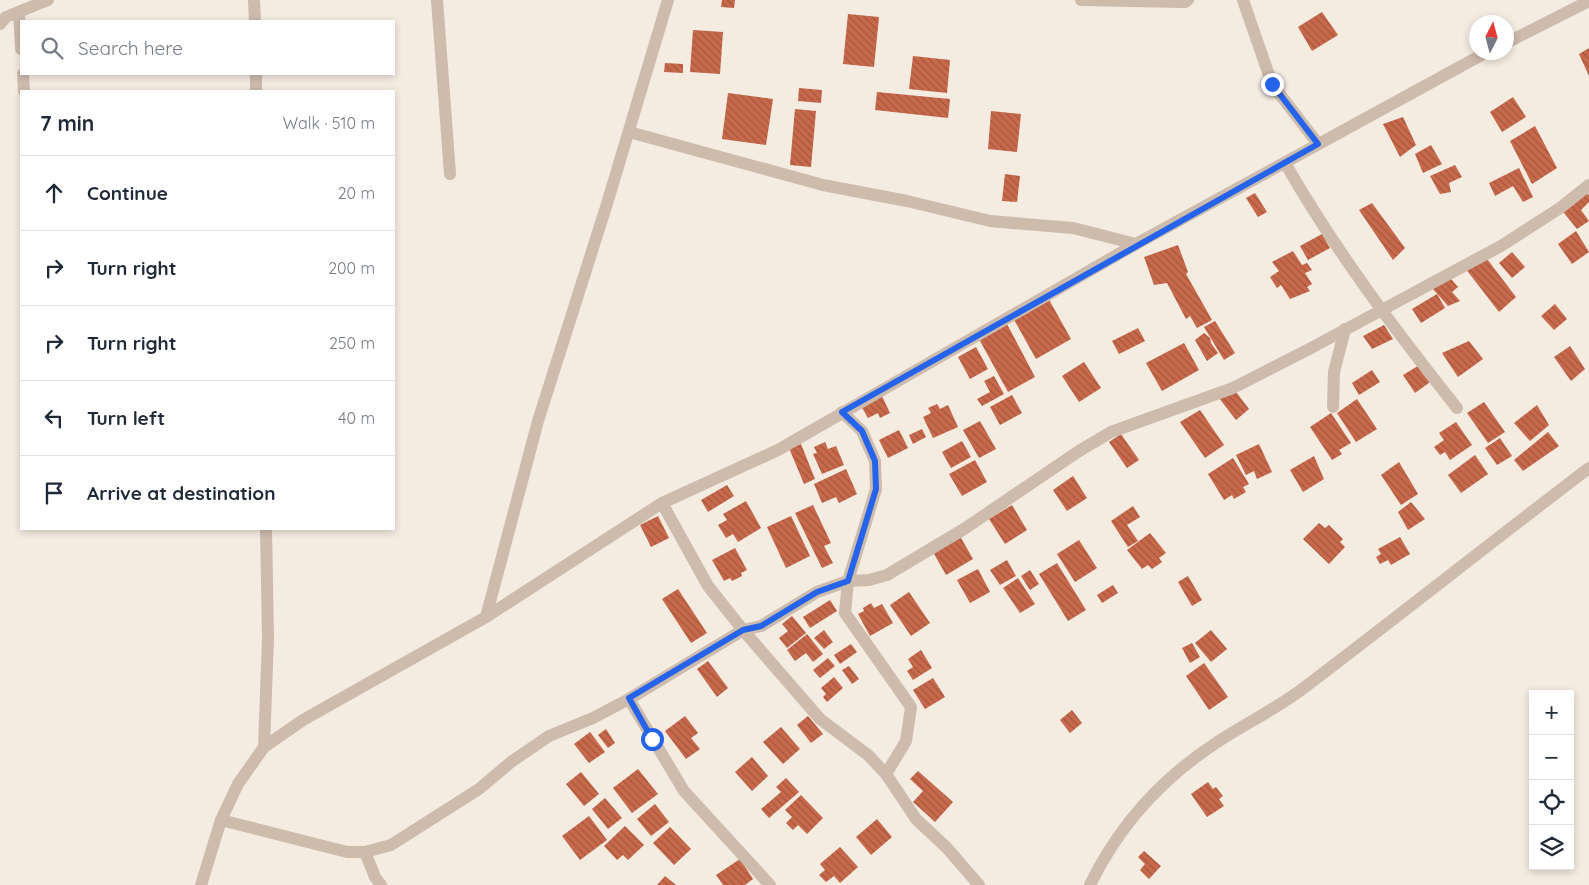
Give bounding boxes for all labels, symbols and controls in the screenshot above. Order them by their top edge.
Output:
north arrow [1469,15,1514,60]
search box [20,20,395,75]
icon: search [38,34,66,62]
text: Search here [78,36,183,60]
route end [1261,73,1284,96]
text: 7 min [40,110,94,136]
text: Walk · 510 m [283,113,375,133]
icon: ahead [40,179,68,207]
text: Continue [87,181,168,205]
text: 20 m [338,183,375,203]
icon: right [40,254,68,282]
text: Turn right [87,256,176,280]
text: 200 m [328,258,375,278]
icon: right [40,329,68,357]
text: Turn right [87,331,176,355]
text: 250 m [329,333,375,353]
icon: left [40,404,68,432]
text: Turn left [87,406,165,430]
text: 40 m [338,408,375,428]
icon: arrive [40,479,68,507]
text: Arrive at destination [87,481,276,505]
map controls [1529,690,1574,870]
button: + [1529,690,1574,735]
route start [641,728,664,751]
button: − [1529,735,1574,780]
button: locate [1529,780,1574,825]
button: layers [1529,825,1574,870]

